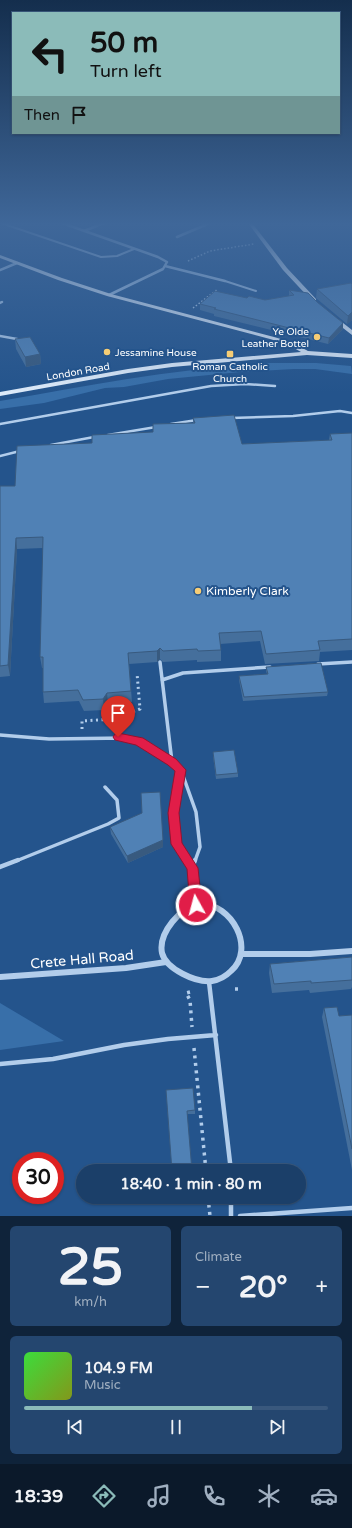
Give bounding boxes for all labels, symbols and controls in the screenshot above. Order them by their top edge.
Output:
text: 50 m [90,26,158,60]
icon: left [24,28,76,80]
text: Turn left [90,60,162,82]
icon: arrive [68,104,90,126]
text: Then [24,106,60,124]
place label: Ye Olde Leather Bottel [241,326,309,350]
marker: Ye Olde Leather Bottel [312,332,322,342]
marker: Jessamine House [102,347,112,357]
place label: Jessamine House [115,347,197,359]
marker: Roman Catholic Church [225,349,235,359]
street label: London Road [46,361,111,383]
place label: Roman Catholic Church [192,361,268,385]
place label: Kimberly Clark [206,584,289,598]
marker: Kimberly Clark [193,586,203,596]
pin [101,696,135,737]
icon: arrive [107,702,129,724]
position arrow [175,884,217,926]
street label: Crete Hall Road [30,947,134,972]
speed limit sign: 30 [12,1152,64,1204]
text: 18:40 · 1 min · 80 m [120,1175,262,1193]
text: 25 [58,1236,123,1299]
text: Climate [195,1249,242,1265]
text: 20° [239,1269,288,1306]
text: − [195,1274,211,1300]
text: + [316,1274,328,1300]
text: km/h [74,1294,107,1310]
text: 104.9 FM [84,1359,153,1377]
text: Music [84,1377,121,1393]
icon: previous [64,1416,86,1438]
icon: pause [165,1416,187,1438]
icon: next [266,1416,288,1438]
icon: directions [90,1482,118,1510]
icon: music [145,1482,173,1510]
icon: phone [200,1482,228,1510]
icon: climate [255,1482,283,1510]
icon: car [310,1482,338,1510]
text: 18:39 [14,1485,63,1507]

